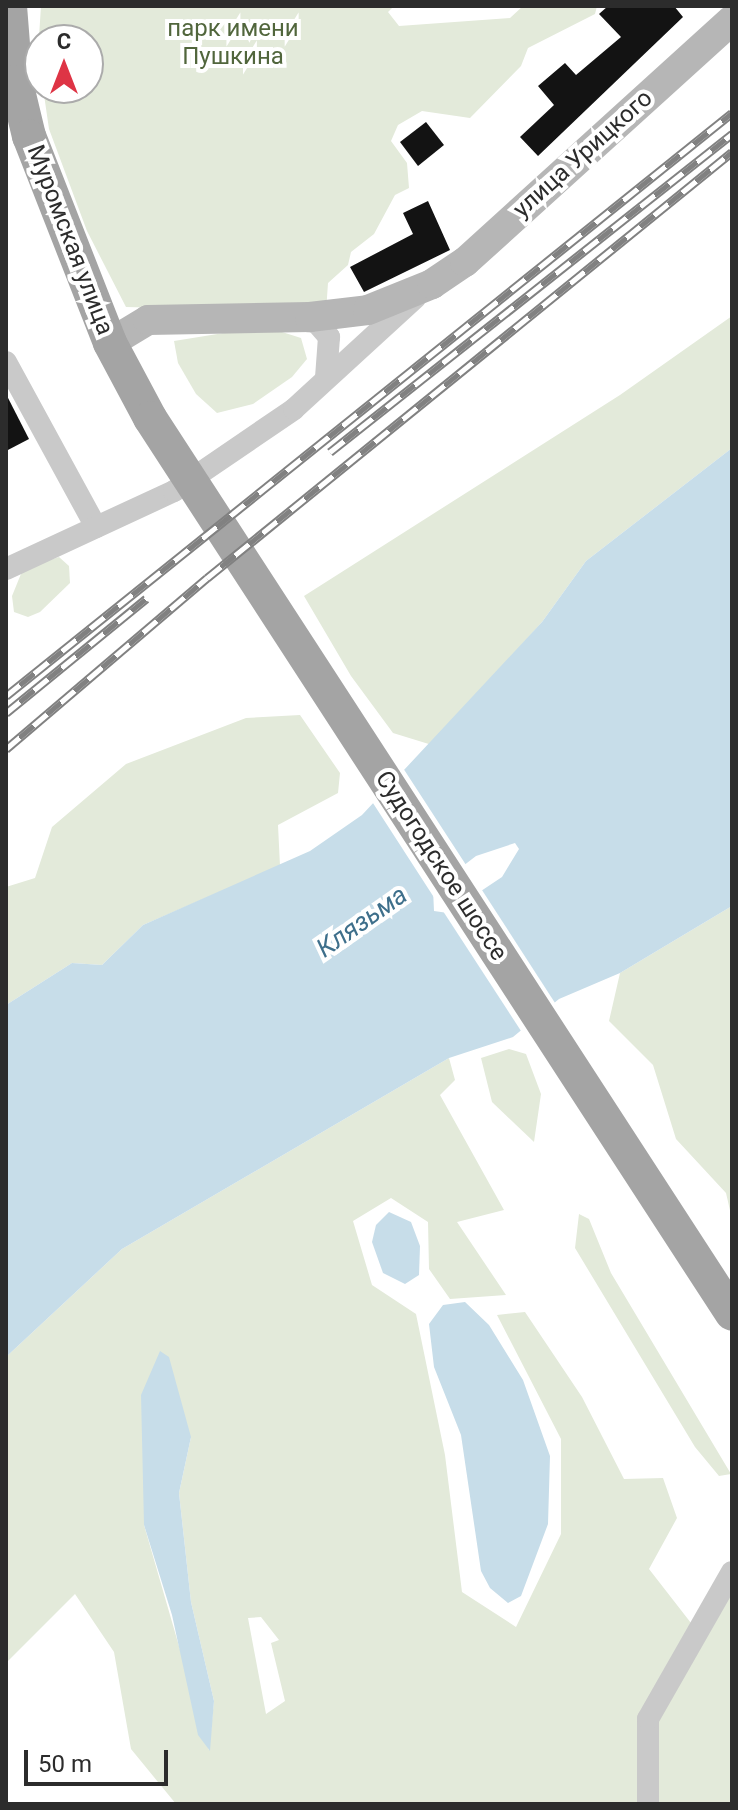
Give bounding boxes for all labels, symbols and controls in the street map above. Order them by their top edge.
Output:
park label: парк имени Пушкина [167,15,299,71]
north arrow [24,24,104,104]
text: С [57,29,71,54]
street label: улица Урицкого [508,84,658,224]
street label: Муромская улица [21,141,119,339]
street label: Судогодское шоссе [369,766,513,966]
water label: Клязьма [311,880,413,964]
scale bar [28,1734,172,1784]
text: 50 m [38,1750,92,1778]

